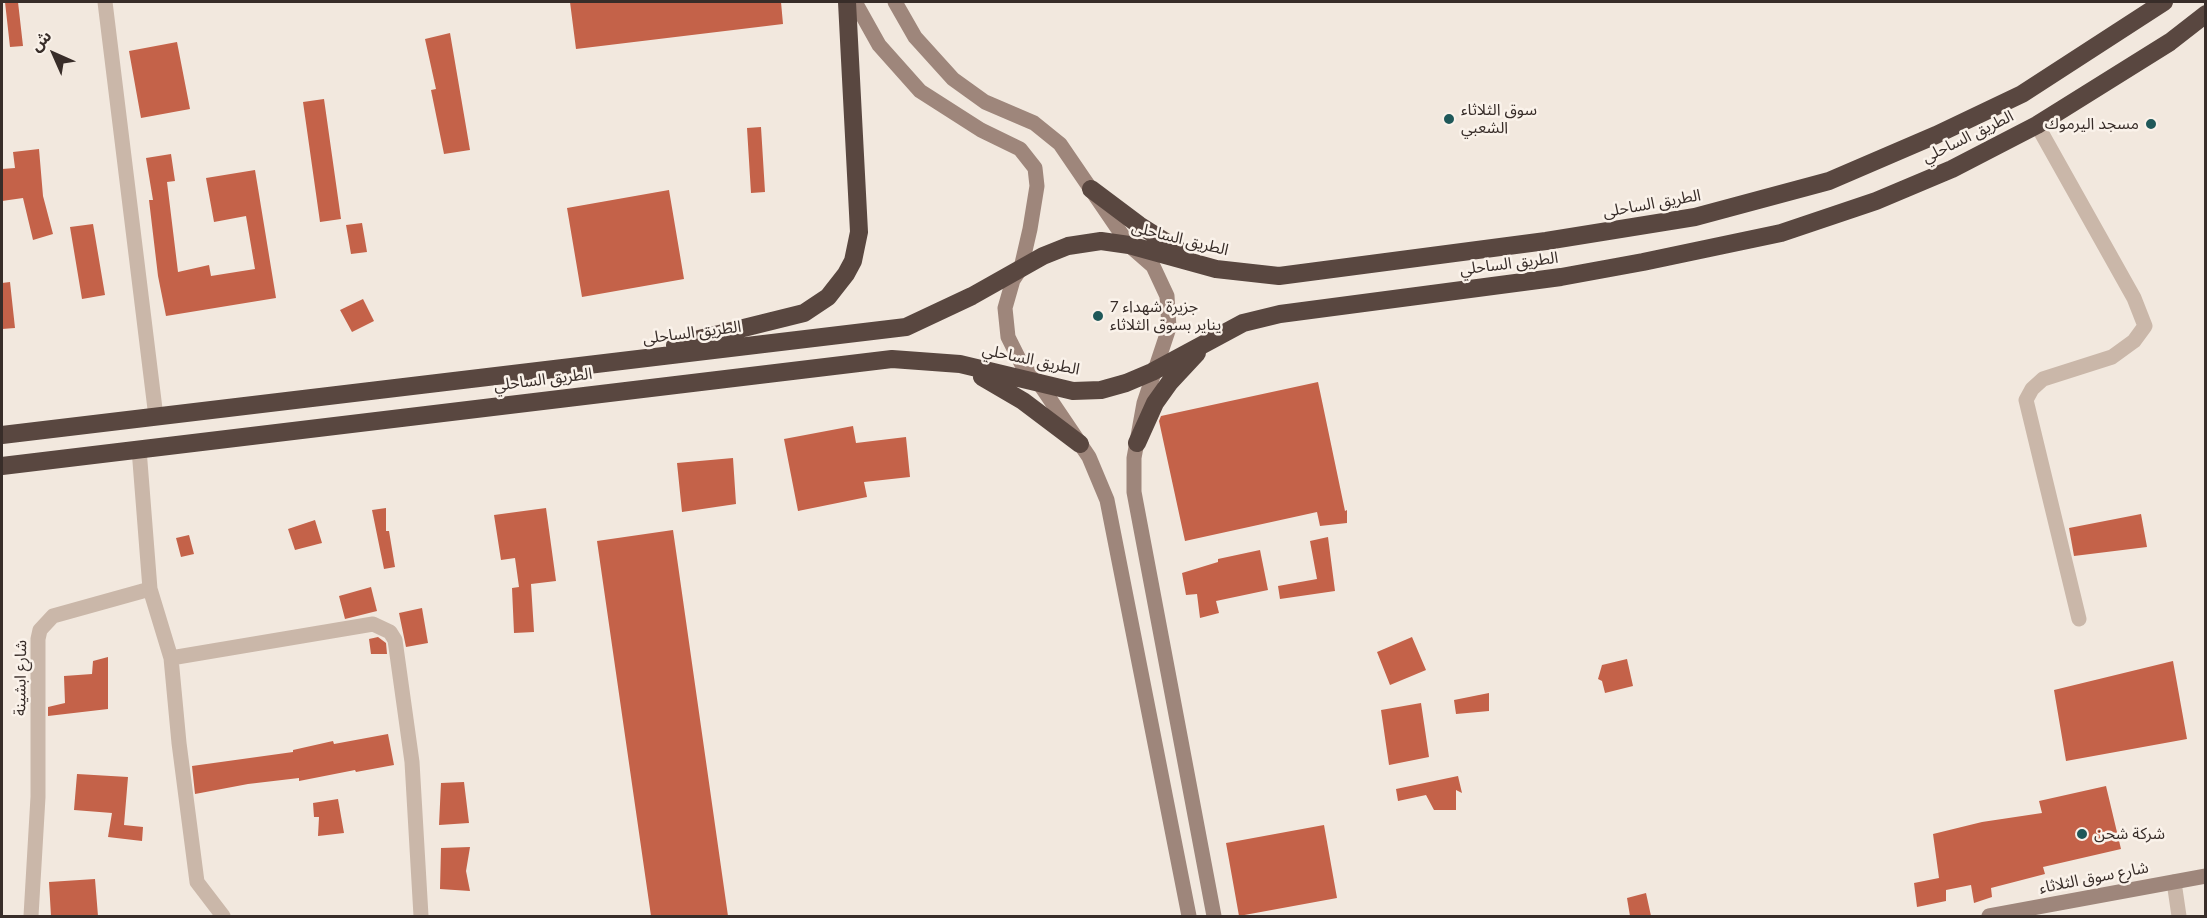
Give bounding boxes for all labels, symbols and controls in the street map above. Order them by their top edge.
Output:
north arrow [24,24,84,84]
text: ش [26,26,55,55]
place label: سوق الثلاثاء الشعبي [1461,100,1537,138]
street label: الطريق الساحلي [1919,107,2017,167]
marker: سوق الثلاثاء الشعبي [1442,112,1456,126]
place label: مسجد اليرموك [2045,114,2139,134]
marker: مسجد اليرموك [2144,117,2158,131]
street label: الطريق الساحلى [1602,186,1702,222]
street label: الطريق الساحلى [1130,218,1230,260]
street label: الطريق الساحلي [1459,248,1559,280]
place label: جزيرة شهداء 7 يناير بسوق الثلاثاء [1110,297,1221,335]
marker: جزيرة شهداء 7 يناير بسوق الثلاثاء [1091,309,1105,323]
street label: الطريق الساحلى [642,317,742,349]
street label: الطريق الساحلي [981,340,1081,380]
street label: الطريق الساحلي [493,364,593,396]
street label: شارع ابشينة [11,640,31,716]
place label: شركة شحن [2094,824,2165,844]
marker: شركة شحن [2075,827,2089,841]
street label: شارع سوق الثلاثاء [2038,858,2150,898]

